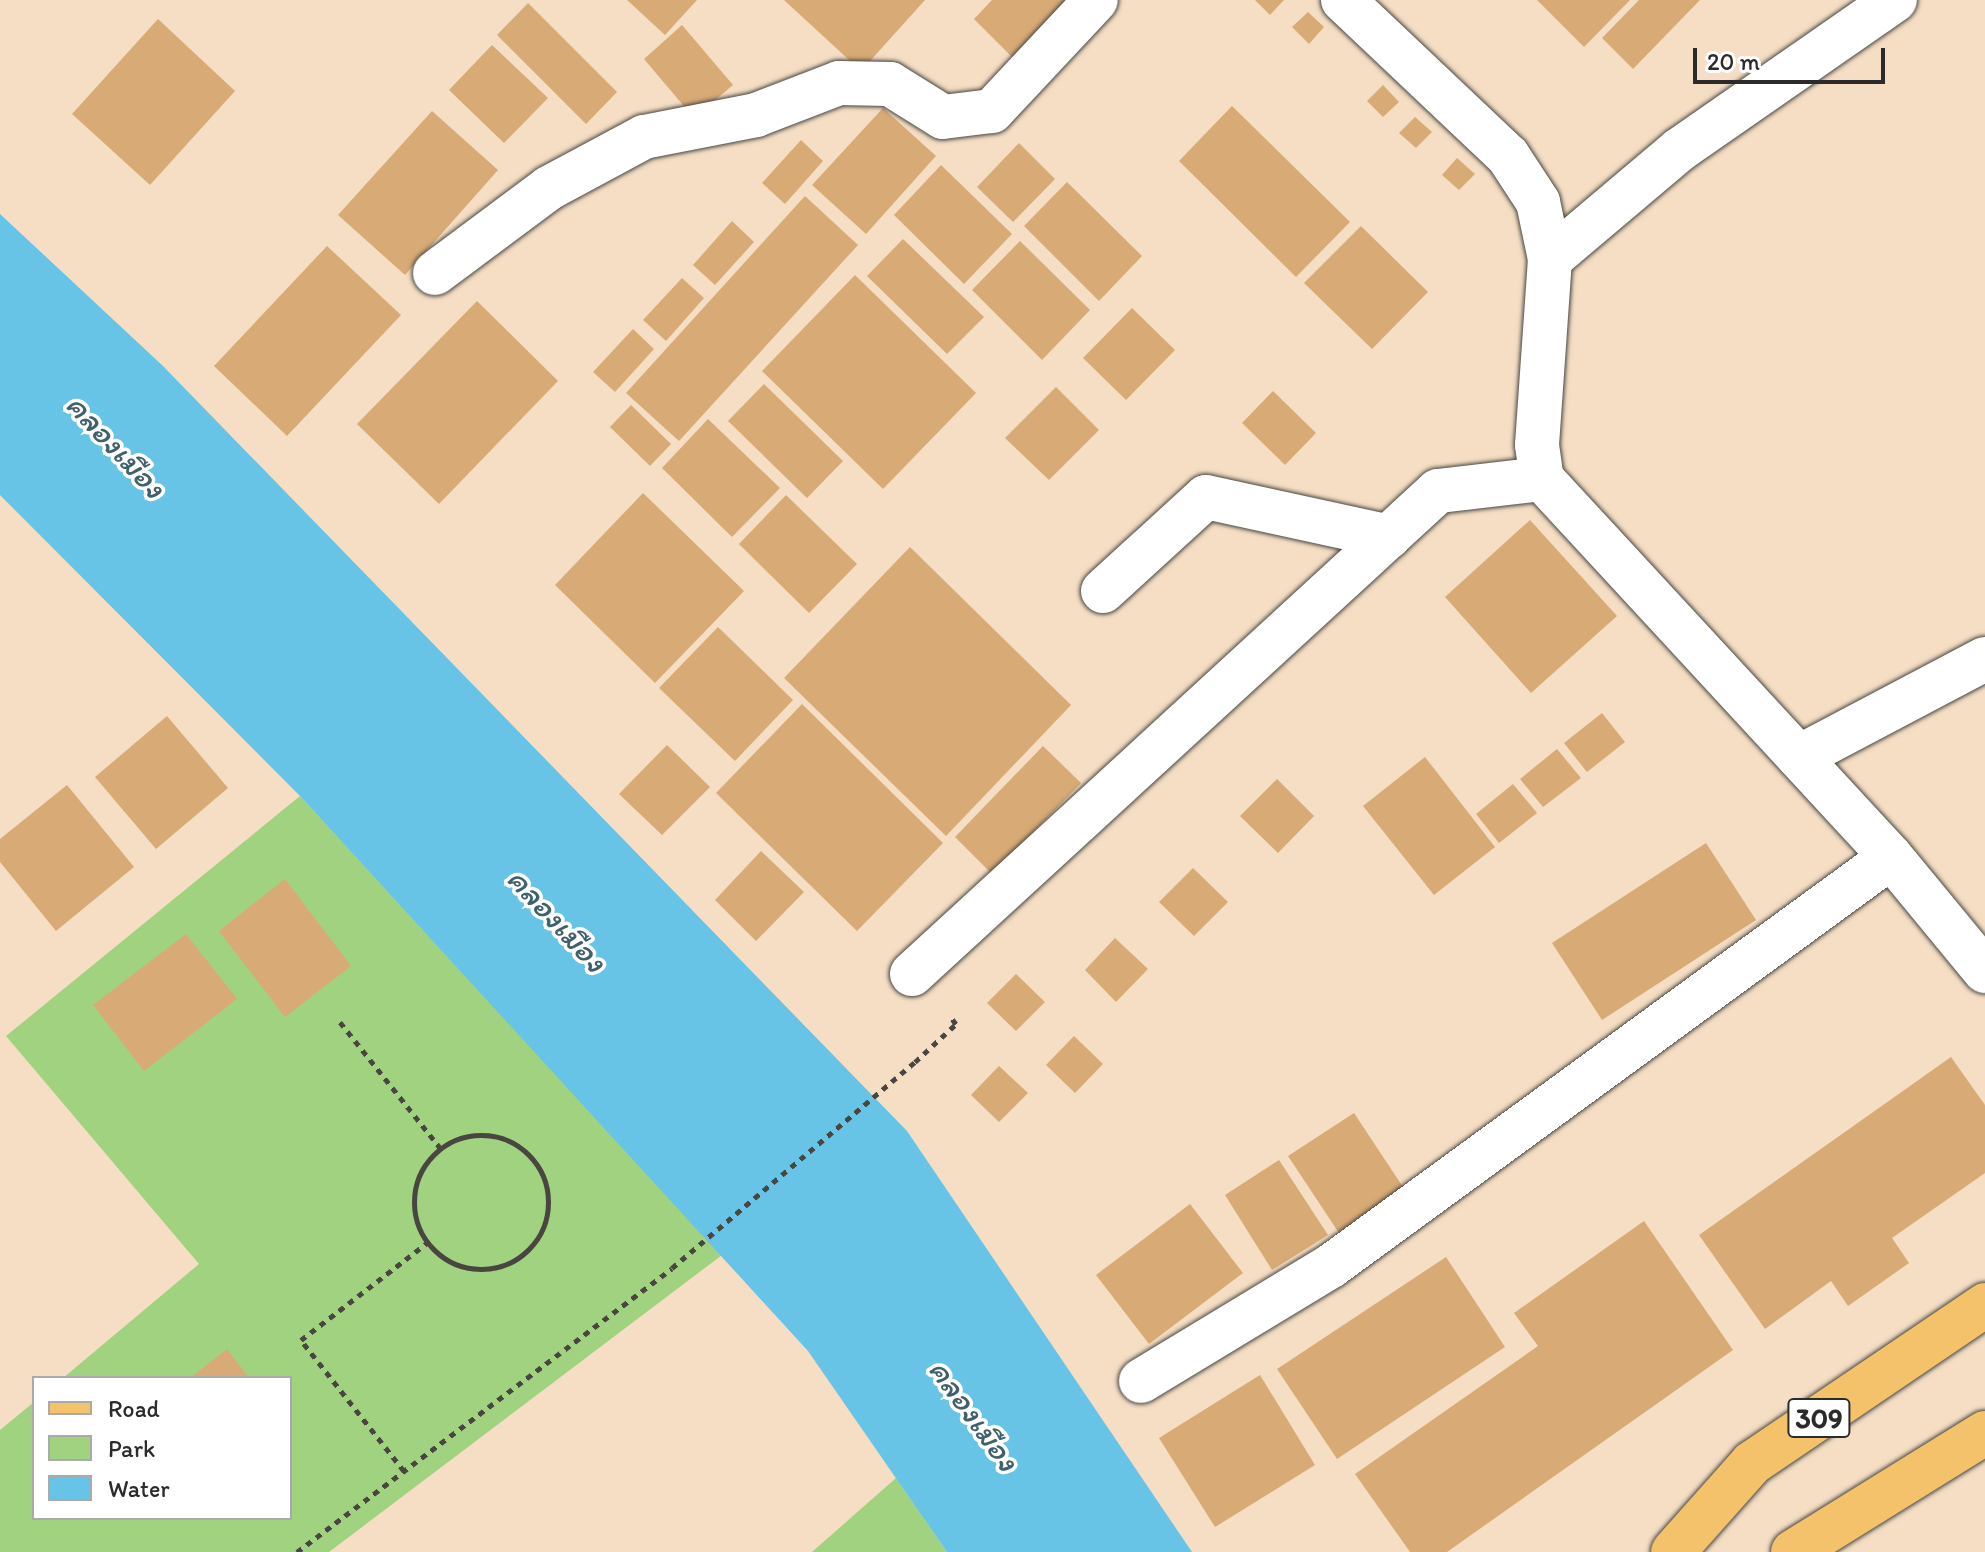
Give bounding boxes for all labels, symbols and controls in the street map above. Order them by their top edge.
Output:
scale bar [1697,32,1889,82]
text: 20 m [1707,47,1760,76]
water label: คลองเมือง [58,386,174,506]
water label: คลองเมือง [499,860,615,980]
water label: คลองเมือง [920,1351,1028,1479]
legend [32,1376,292,1520]
text: Road [108,1394,160,1423]
road number: 309 [1787,1394,1851,1442]
text: Park [108,1434,155,1463]
text: Water [108,1474,170,1503]

